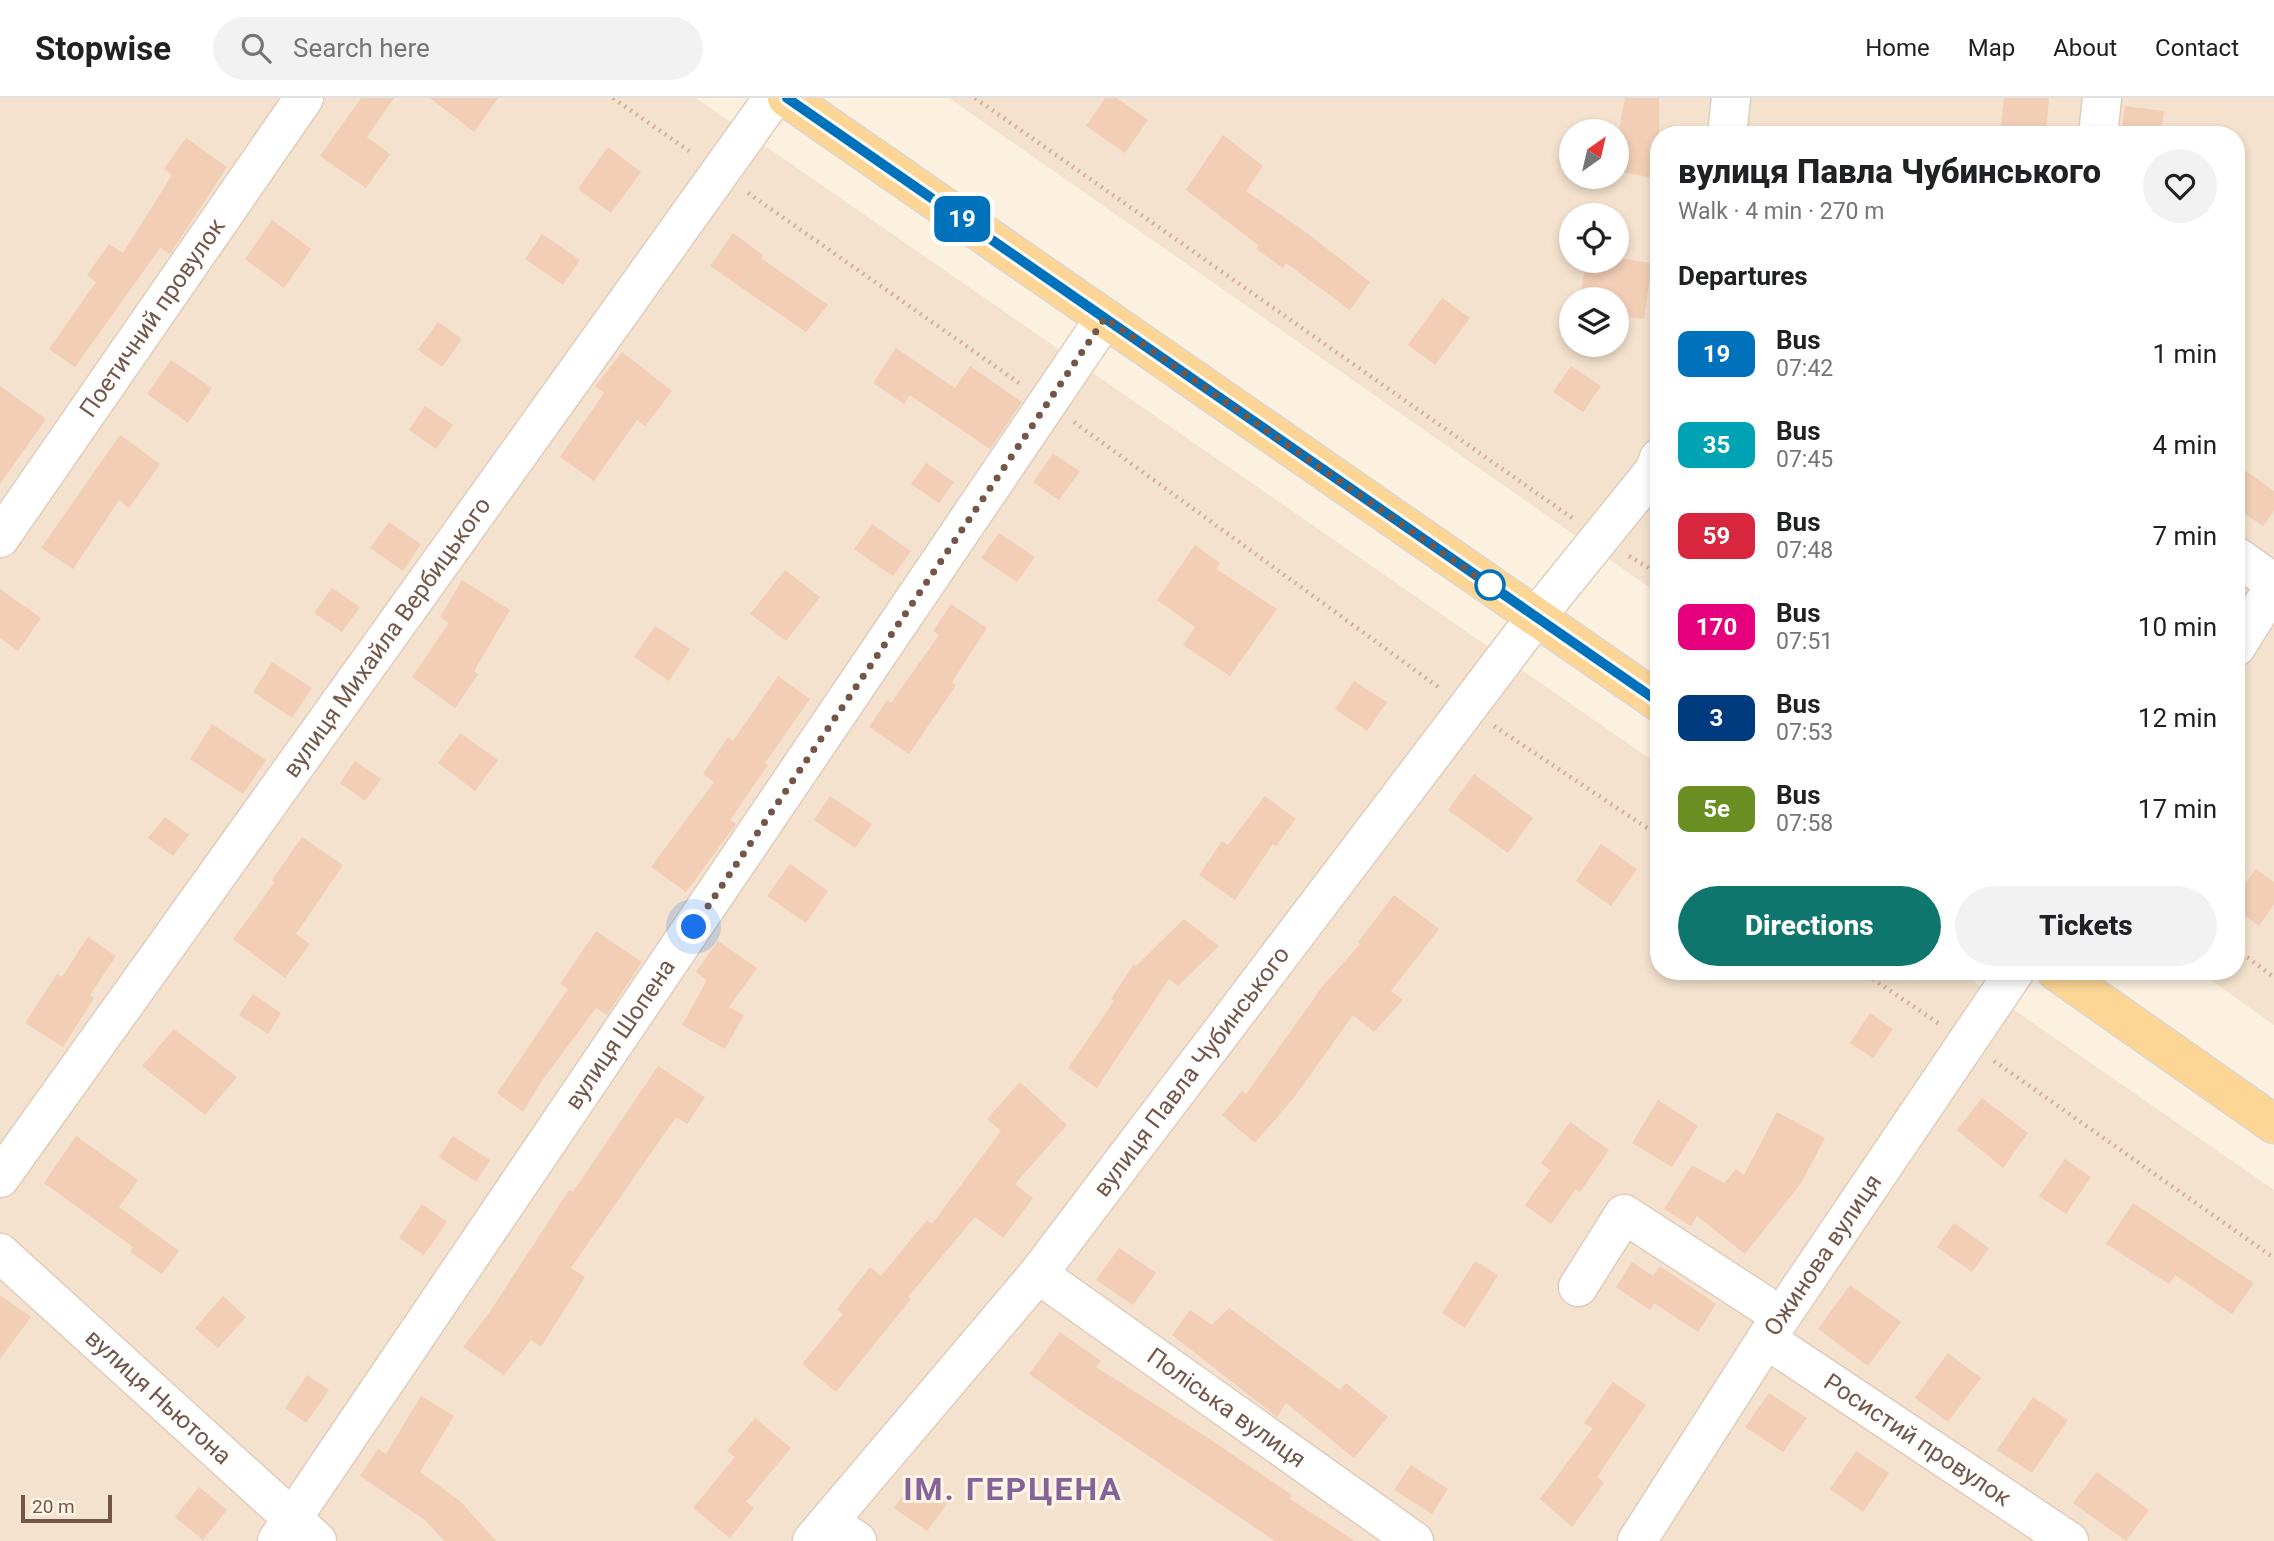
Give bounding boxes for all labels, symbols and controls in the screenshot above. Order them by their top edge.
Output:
search box [213,17,703,80]
text: Stopwise [35,29,171,68]
icon: search [237,29,275,67]
text: Search here [293,33,430,63]
text: Home [1865,34,1930,62]
text: Map [1968,34,2015,62]
text: About [2053,34,2117,62]
text: Contact [2155,34,2239,62]
north arrow [1559,119,1629,189]
map controls [1559,119,1629,357]
button: heart [2143,149,2217,223]
text: вулиця Павла Чубинського [1678,152,2101,191]
line badge: 19 [930,196,993,242]
text: Walk · 4 min · 270 m [1678,198,1884,225]
button: locate [1559,203,1629,273]
text: 19 [948,205,976,233]
street label: Поетичний провулок [74,213,231,422]
text: Departures [1678,261,1808,291]
button: layers [1559,287,1629,357]
text: Bus [1776,325,1821,355]
text: 1 min [2152,339,2217,369]
text: 19 [1703,340,1730,368]
text: 07:42 [1776,355,1833,382]
text: Bus [1776,416,1821,446]
text: 4 min [2152,430,2217,460]
text: 35 [1703,431,1730,459]
text: 07:45 [1776,446,1833,473]
street label: вулиця Михайла Вербицького [277,492,497,783]
text: Bus [1776,507,1821,537]
text: 7 min [2152,521,2217,551]
text: 59 [1703,522,1730,550]
text: 07:48 [1776,537,1833,564]
unlabelled marker [1475,570,1505,600]
text: Bus [1776,598,1821,628]
text: 10 min [2138,612,2217,642]
text: 170 [1696,613,1737,641]
text: 07:51 [1776,628,1833,655]
text: Bus [1776,689,1821,719]
text: 12 min [2138,703,2217,733]
text: 3 [1710,704,1723,732]
text: 07:53 [1776,719,1833,746]
text: Bus [1776,780,1821,810]
text: 17 min [2138,794,2217,824]
text: 5е [1703,795,1730,823]
text: 07:58 [1776,810,1833,837]
button: Directions [1678,886,1941,966]
button: Tickets [1955,886,2217,966]
your location [676,909,711,944]
street label: вулиця Павла Чубинського [1088,941,1295,1202]
street label: вулиця Шопена [559,954,681,1115]
street label: Ожинова вулиця [1758,1169,1887,1341]
street label: вулиця Ньютона [80,1324,237,1470]
street label: Поліська вулиця [1142,1342,1311,1473]
street label: Росистий провулок [1819,1368,2016,1512]
district label: ІМ. ГЕРЦЕНА [903,1470,1123,1508]
scale bar [21,1492,112,1524]
text: 20 m [32,1495,75,1518]

